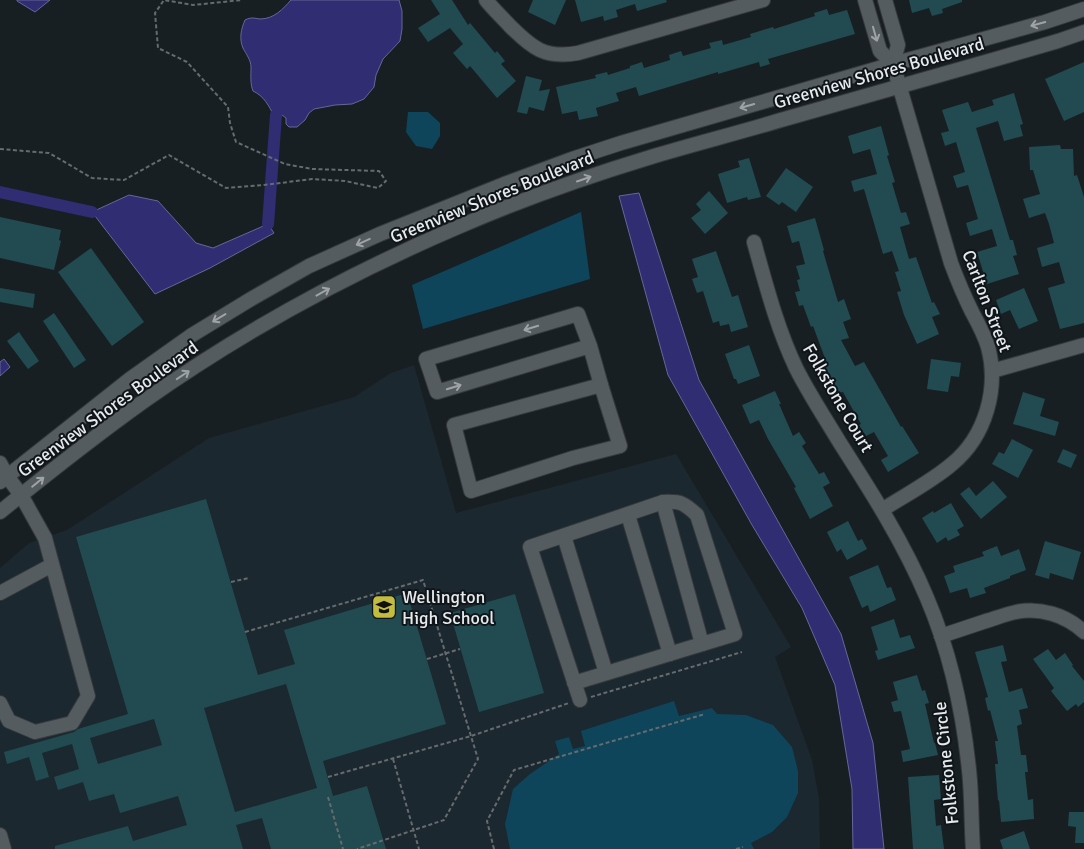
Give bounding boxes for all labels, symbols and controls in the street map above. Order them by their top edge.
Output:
one-way arrow [1030,20,1046,30]
one-way arrow [871,26,881,42]
street label: Greenview Shores Boulevard [771,32,987,114]
one-way arrow [739,102,755,112]
street label: Greenview Shores Boulevard [387,146,597,248]
one-way arrow [575,174,591,183]
one-way arrow [356,237,371,247]
street label: Carlton Street [957,247,1017,355]
one-way arrow [315,287,330,297]
one-way arrow [213,313,227,323]
one-way arrow [524,323,540,333]
street label: Greenview Shores Boulevard [14,336,202,482]
street label: Folkstone Court [798,340,878,456]
one-way arrow [176,370,190,381]
one-way arrow [446,381,462,391]
one-way arrow [31,476,44,487]
place label: Wellington High School [402,586,495,629]
school or university icon: Wellington High School [371,594,397,620]
street label: Folkstone Circle [929,701,963,825]

